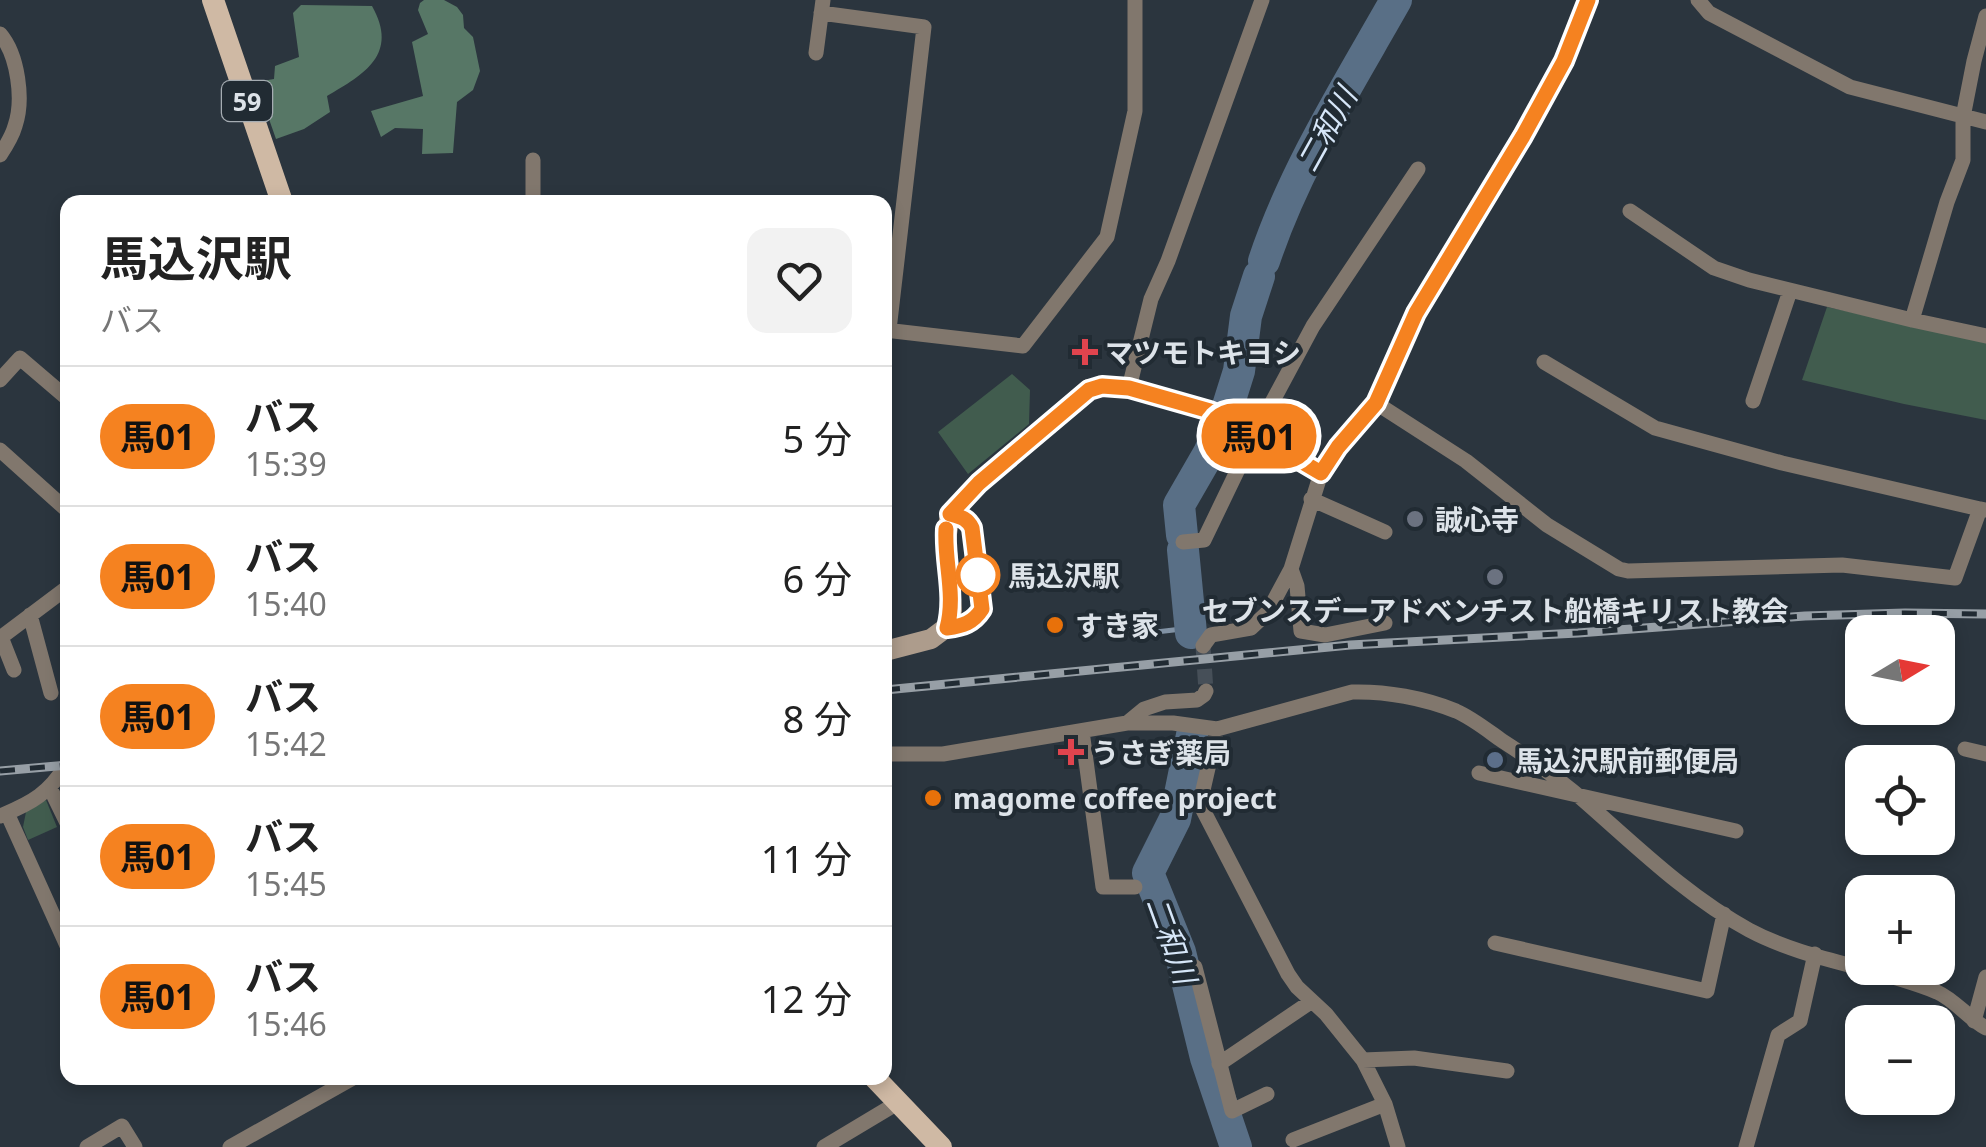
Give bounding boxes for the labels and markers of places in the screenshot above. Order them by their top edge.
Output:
place label: マツモトキヨシ [1105,333,1301,371]
marker: マツモトキヨシ [1074,341,1096,363]
place label: 誠心寺 [1435,500,1519,538]
marker: 誠心寺 [1404,508,1426,530]
marker: 馬込沢駅 [957,554,999,596]
place label: 馬込沢駅 [1008,556,1120,594]
marker: セブンスデーアドベンチスト船橋キリスト教会 [1484,566,1506,588]
place label: セブンスデーアドベンチスト船橋キリスト教会 [1202,591,1788,629]
place label: すき家 [1075,606,1159,644]
marker: すき家 [1044,614,1066,636]
place label: うさぎ薬局 [1091,733,1231,771]
marker: うさぎ薬局 [1060,741,1082,763]
place label: 馬込沢駅前郵便局 [1515,741,1739,779]
marker: 馬込沢駅前郵便局 [1484,749,1506,771]
place label: magome coffee project [953,779,1277,817]
marker: magome coffee project [922,787,944,809]

